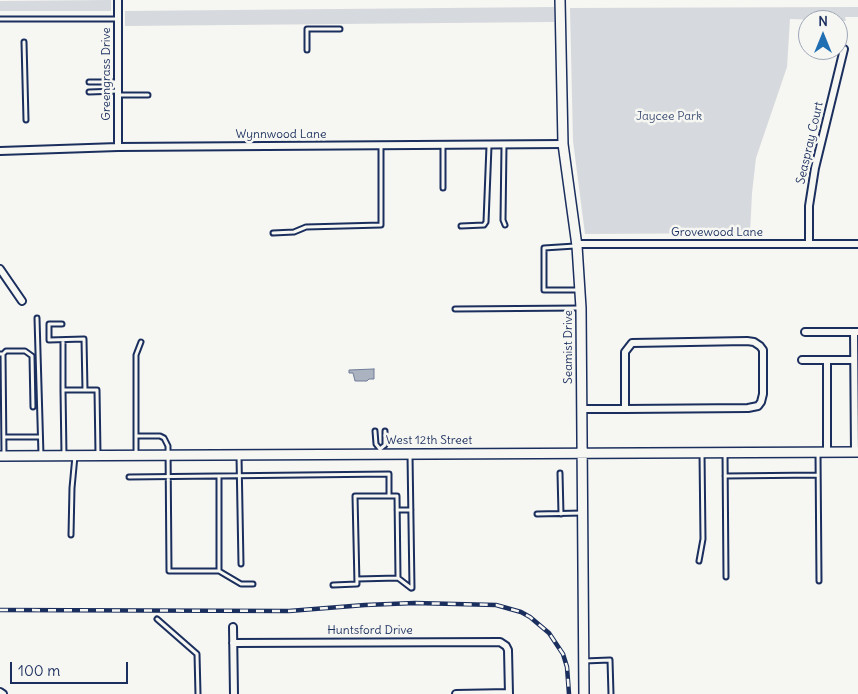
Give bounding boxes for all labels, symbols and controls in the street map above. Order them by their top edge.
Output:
north arrow [798,10,848,60]
text: N [818,12,828,30]
street label: Greengrass Drive [100,27,114,121]
street label: Seaspray Court [794,100,826,186]
park label: Jaycee Park [636,110,702,124]
street label: Wynnwood Lane [236,128,326,142]
street label: Grovewood Lane [671,226,763,240]
street label: Seamist Drive [562,310,576,384]
street label: West 12th Street [386,434,472,448]
street label: Huntsford Drive [327,624,413,638]
scale bar [12,652,130,684]
text: 100 m [18,661,60,680]

